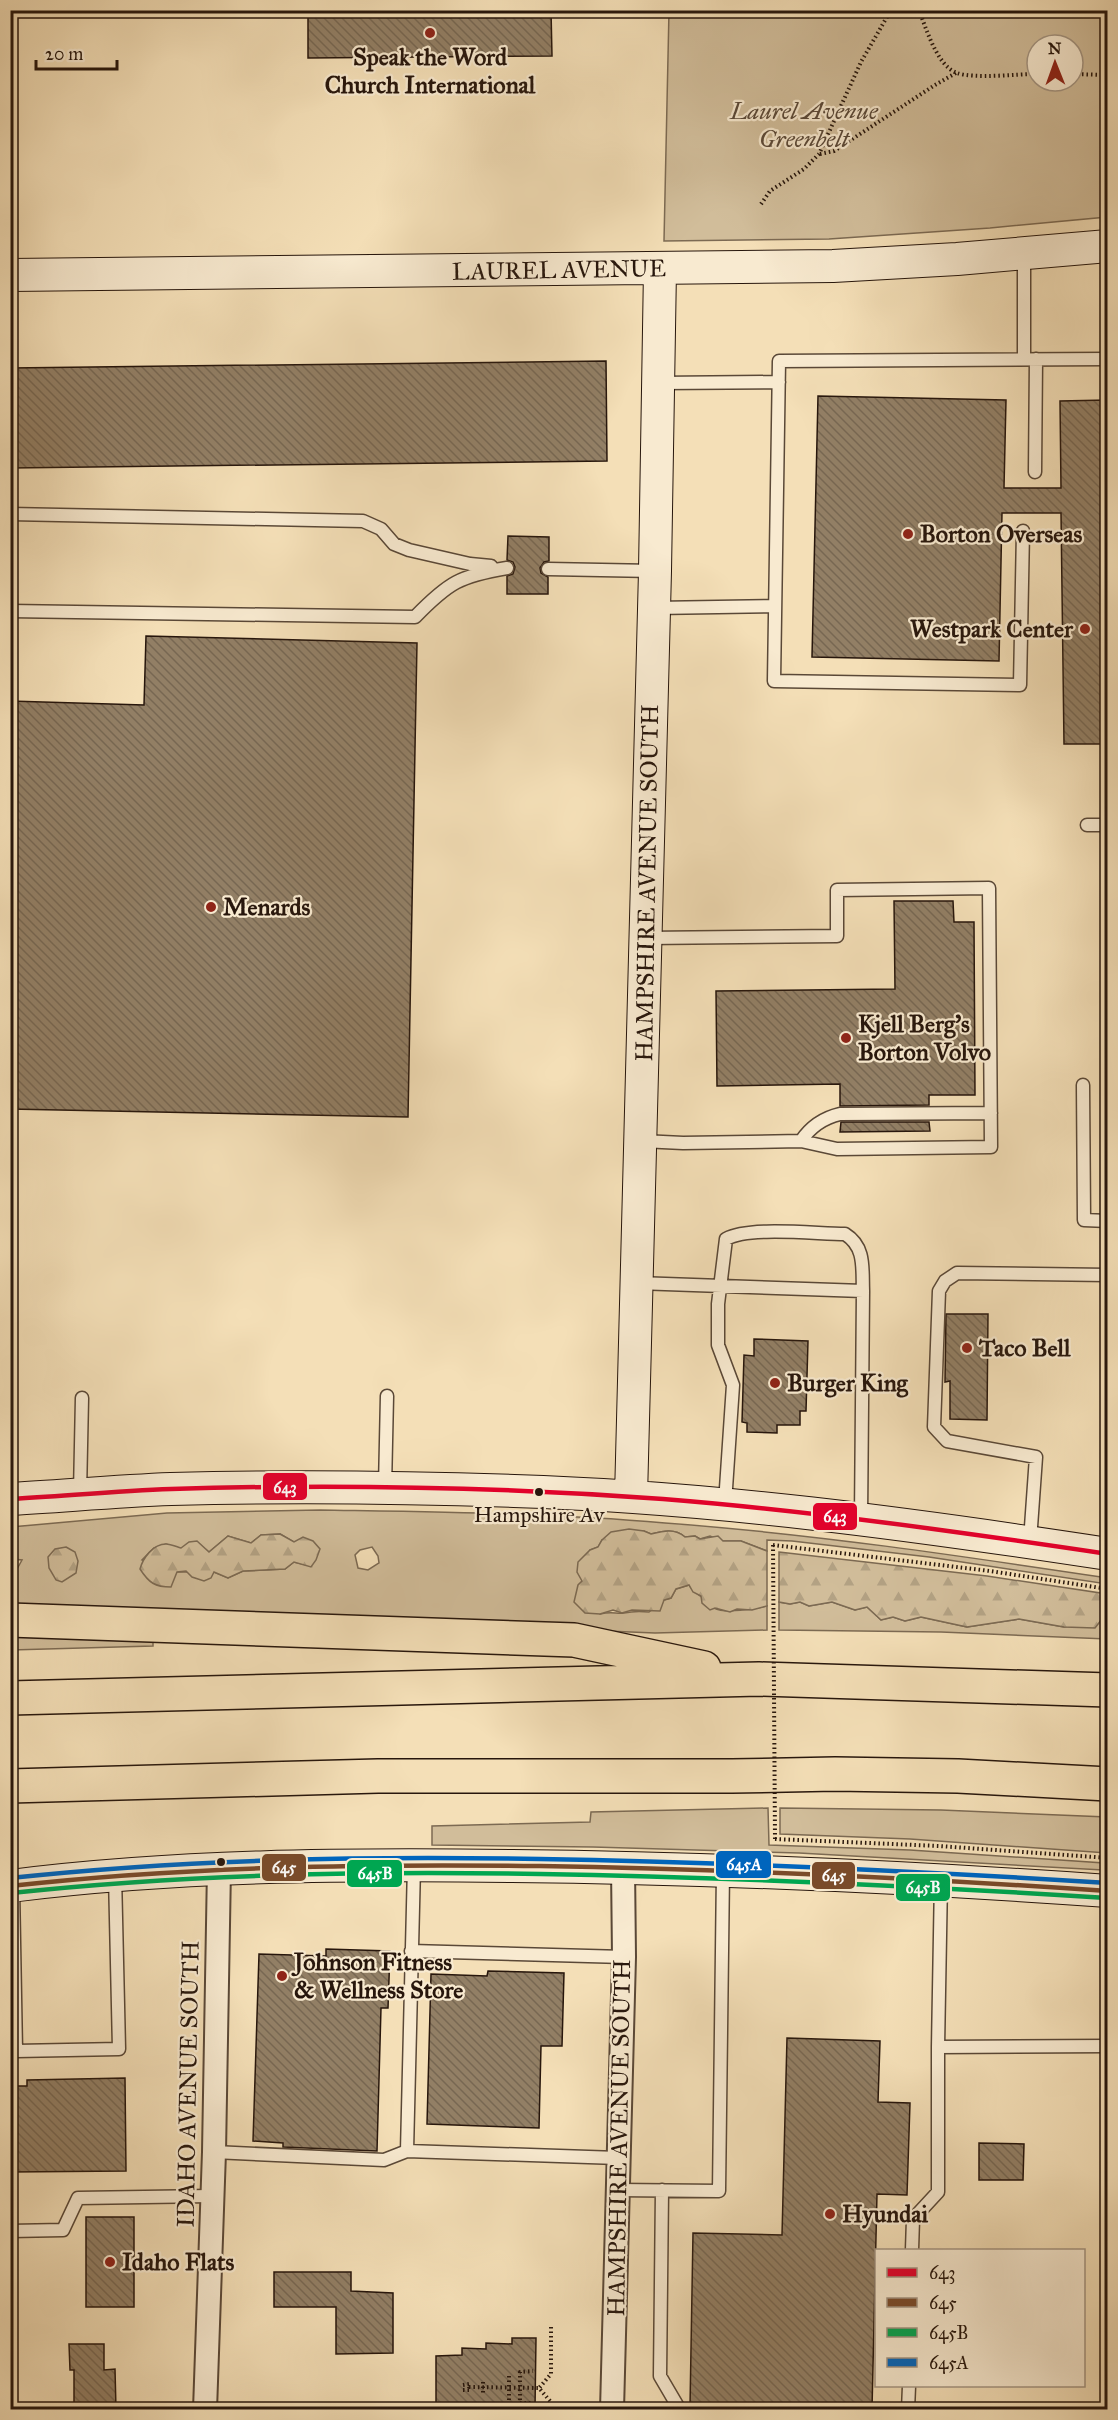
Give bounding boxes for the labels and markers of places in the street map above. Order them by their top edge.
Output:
marker: Speak the Word Church International [423,26,437,40]
place label: Speak the Word Church International [325,42,536,100]
place label: Borton Overseas [920,519,1082,549]
marker: Borton Overseas [901,527,915,541]
place label: Westpark Center [910,614,1074,644]
marker: Westpark Center [1078,622,1092,636]
place label: Menards [223,892,311,922]
marker: Menards [204,900,218,914]
place label: Kjell Berg's Borton Volvo [858,1009,991,1067]
marker: Kjell Berg's Borton Volvo [839,1031,853,1045]
place label: Taco Bell [978,1333,1071,1363]
marker: Taco Bell [960,1341,974,1355]
place label: Burger King [787,1368,909,1398]
marker: Burger King [768,1376,782,1390]
marker: Hampshire Av [533,1486,545,1498]
place label: Hampshire Av [474,1501,606,1528]
unlabelled marker [215,1856,227,1868]
place label: Johnson Fitness & Wellness Store [291,1947,463,2005]
marker: Johnson Fitness & Wellness Store [275,1969,289,1983]
place label: Hyundai [842,2199,928,2229]
marker: Hyundai [823,2207,837,2221]
place label: Idaho Flats [122,2247,235,2277]
marker: Idaho Flats [103,2255,117,2269]

